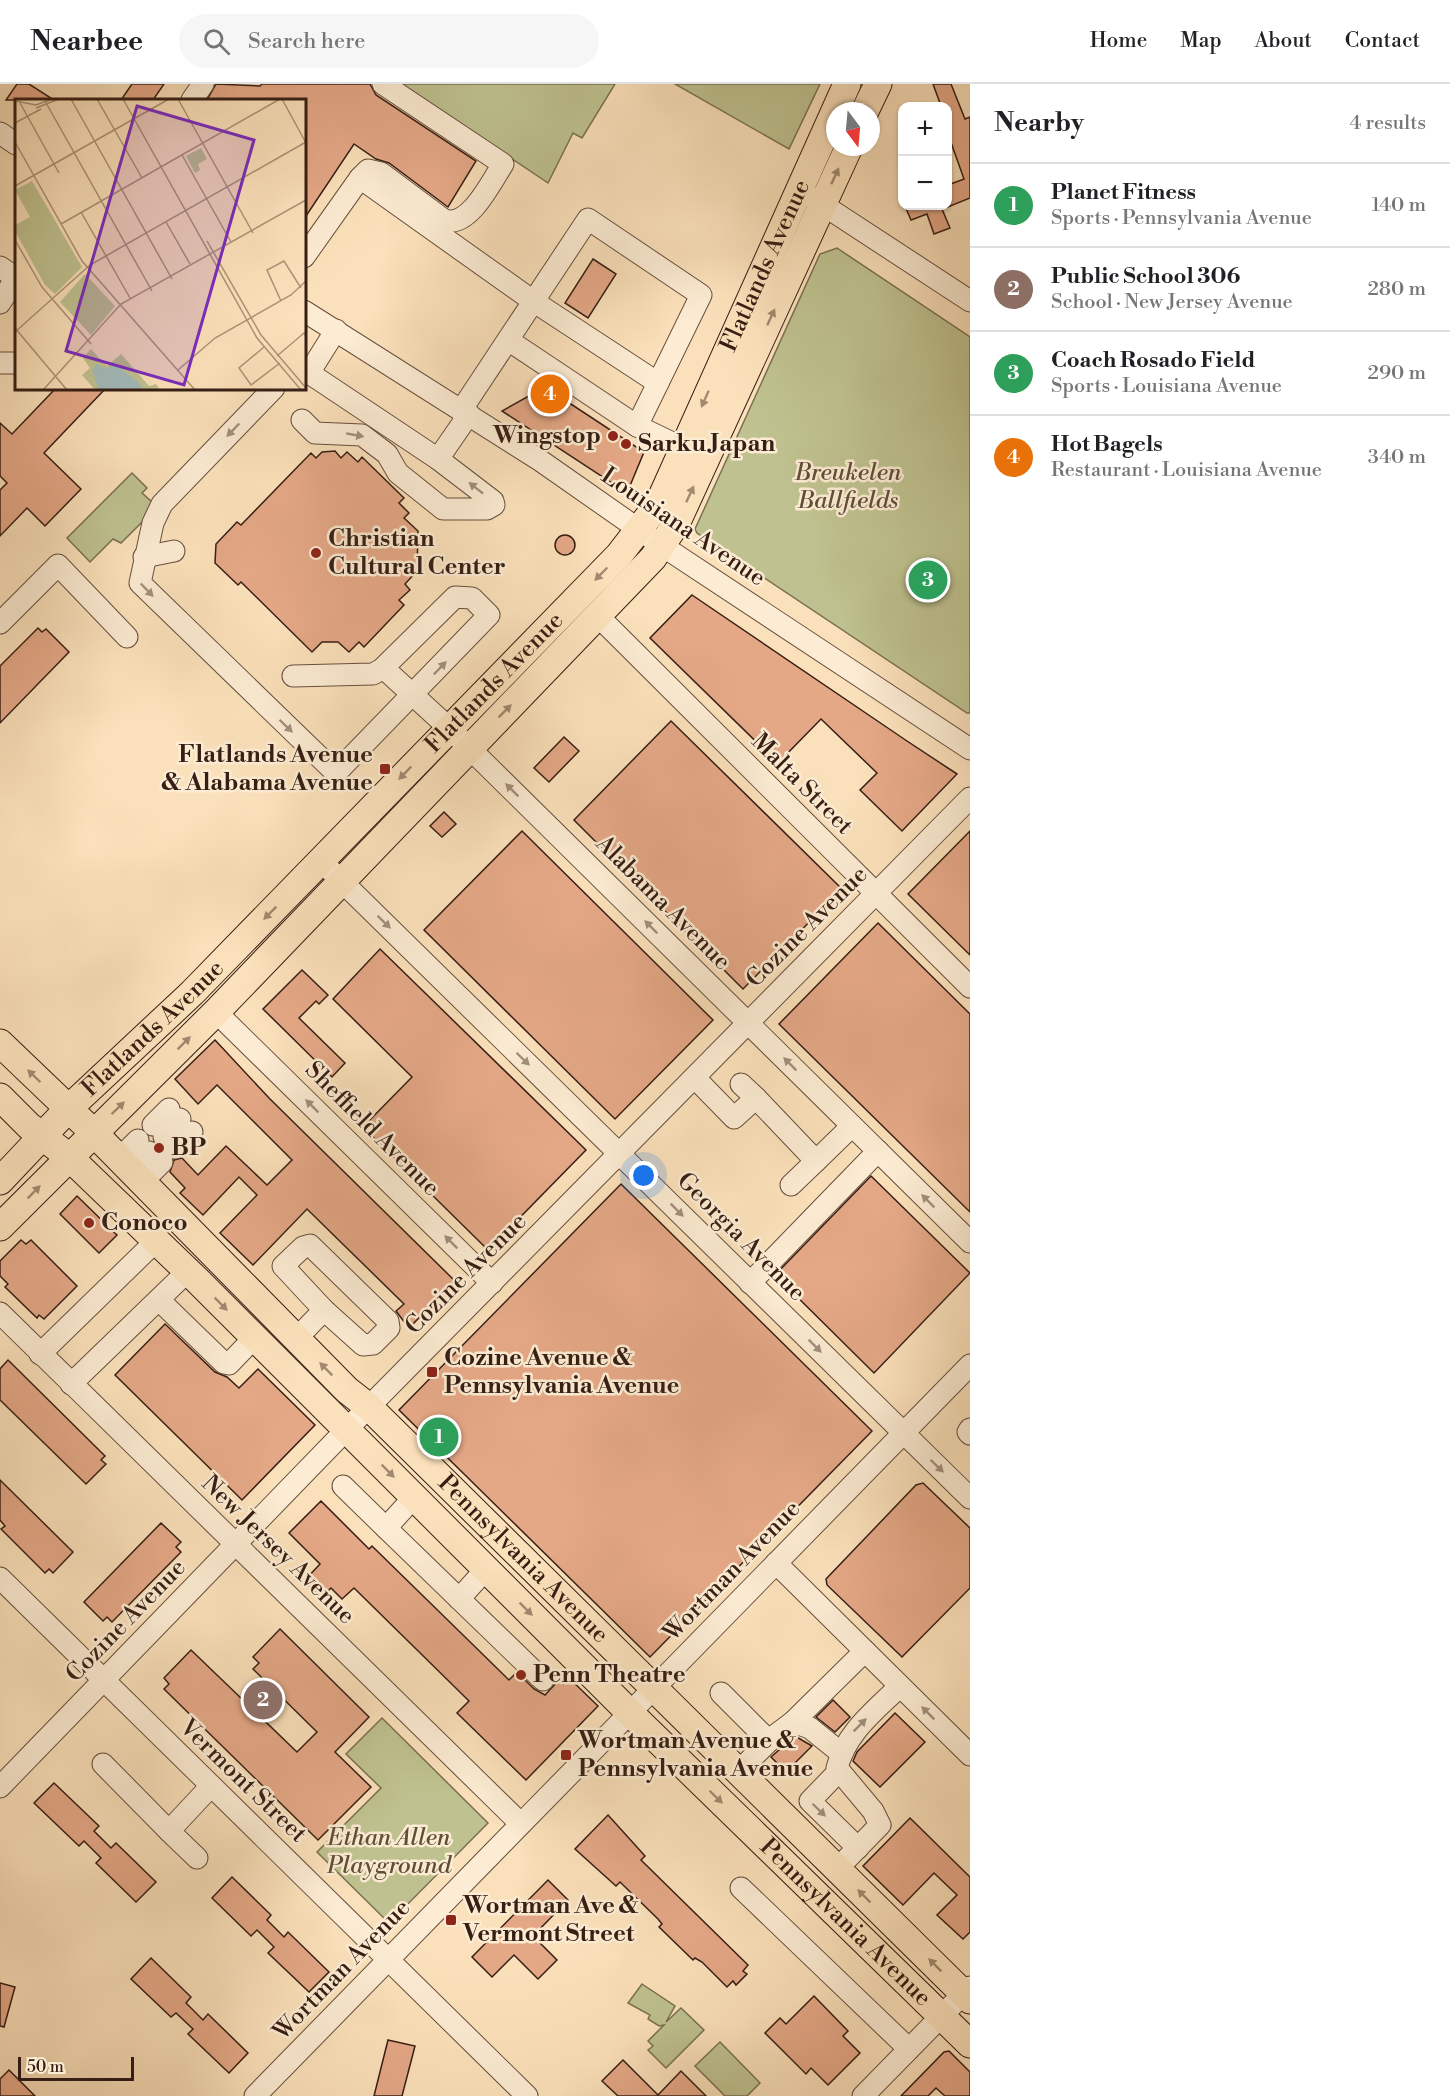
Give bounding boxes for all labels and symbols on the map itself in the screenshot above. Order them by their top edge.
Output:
inset map [15,99,306,390]
north arrow [826,102,880,156]
one-way arrow [831,167,840,184]
street label: Flatlands Avenue [714,175,817,357]
one-way arrow [766,307,776,325]
pin: 4 [530,372,570,416]
one-way arrow [700,391,709,408]
place label: Wingstop [492,421,601,451]
one-way arrow [227,423,241,437]
marker: Wingstop [606,429,620,443]
place label: Sarku Japan [638,429,776,459]
one-way arrow [346,431,365,440]
marker: Sarku Japan [619,437,633,451]
park label: Breukelen Ballfields [794,458,902,516]
street label: Louisiana Avenue [595,461,771,593]
one-way arrow [469,483,484,495]
one-way arrow [685,486,694,503]
place label: Christian Cultural Center [328,524,506,582]
marker: Christian Cultural Center [309,546,323,560]
pin: 3 [908,558,948,602]
one-way arrow [594,566,608,580]
one-way arrow [139,582,153,596]
street label: Flatlands Avenue [419,606,570,760]
one-way arrow [432,662,446,676]
one-way arrow [498,704,512,719]
one-way arrow [278,719,292,733]
street label: Malta Street [745,727,859,841]
place label: Flatlands Avenue & Alabama Avenue [161,740,373,798]
marker: Flatlands Avenue & Alabama Avenue [378,762,392,776]
one-way arrow [399,766,413,780]
one-way arrow [505,783,519,797]
street label: Alabama Avenue [588,828,737,977]
street label: Cozine Avenue [740,860,874,994]
one-way arrow [263,906,277,921]
one-way arrow [376,915,390,929]
one-way arrow [644,919,658,934]
street label: Flatlands Avenue [75,954,231,1103]
one-way arrow [177,1036,191,1050]
one-way arrow [516,1052,531,1066]
street label: Sheffield Avenue [298,1055,446,1203]
one-way arrow [783,1057,797,1071]
one-way arrow [26,1069,41,1083]
one-way arrow [305,1099,319,1113]
one-way arrow [110,1101,125,1115]
place label: BP [171,1133,206,1163]
marker: BP [152,1141,166,1155]
your location [629,1161,658,1190]
street label: Georgia Avenue [670,1166,812,1308]
one-way arrow [27,1186,41,1200]
one-way arrow [921,1194,936,1208]
one-way arrow [669,1202,683,1216]
street label: Cozine Avenue [399,1207,533,1341]
place label: Conoco [101,1208,188,1238]
marker: Conoco [82,1216,96,1230]
one-way arrow [444,1236,458,1250]
one-way arrow [214,1297,228,1311]
one-way arrow [808,1339,822,1353]
place label: Cozine Avenue & Pennsylvania Avenue [444,1343,680,1401]
one-way arrow [319,1362,334,1376]
marker: Cozine Avenue & Pennsylvania Avenue [425,1365,439,1379]
pin: 1 [420,1414,458,1460]
one-way arrow [929,1458,943,1472]
one-way arrow [380,1464,394,1478]
street label: Pennsylvania Avenue [431,1468,615,1650]
street label: New Jersey Avenue [195,1469,361,1631]
street label: Wortman Avenue [656,1494,807,1649]
street label: Cozine Avenue [60,1553,192,1689]
one-way arrow [518,1601,532,1615]
place label: Penn Theatre [533,1660,686,1690]
marker: Penn Theatre [514,1668,528,1682]
pin: 2 [244,1678,282,1722]
one-way arrow [922,1707,936,1721]
street label: Vermont Street [172,1712,313,1850]
one-way arrow [853,1719,867,1733]
place label: Wortman Avenue & Pennsylvania Avenue [577,1726,814,1784]
marker: Wortman Avenue & Pennsylvania Avenue [559,1748,573,1762]
one-way arrow [709,1789,723,1803]
one-way arrow [811,1802,825,1816]
park label: Ethan Allen Playground [326,1823,453,1881]
street label: Pennsylvania Avenue [753,1832,938,2013]
one-way arrow [856,1889,871,1903]
place label: Wortman Ave & Vermont Street [462,1891,639,1949]
street label: Wortman Avenue [266,1893,417,2048]
marker: Wortman Ave & Vermont Street [444,1913,458,1927]
one-way arrow [928,1959,942,1973]
scale bar [18,2054,134,2082]

